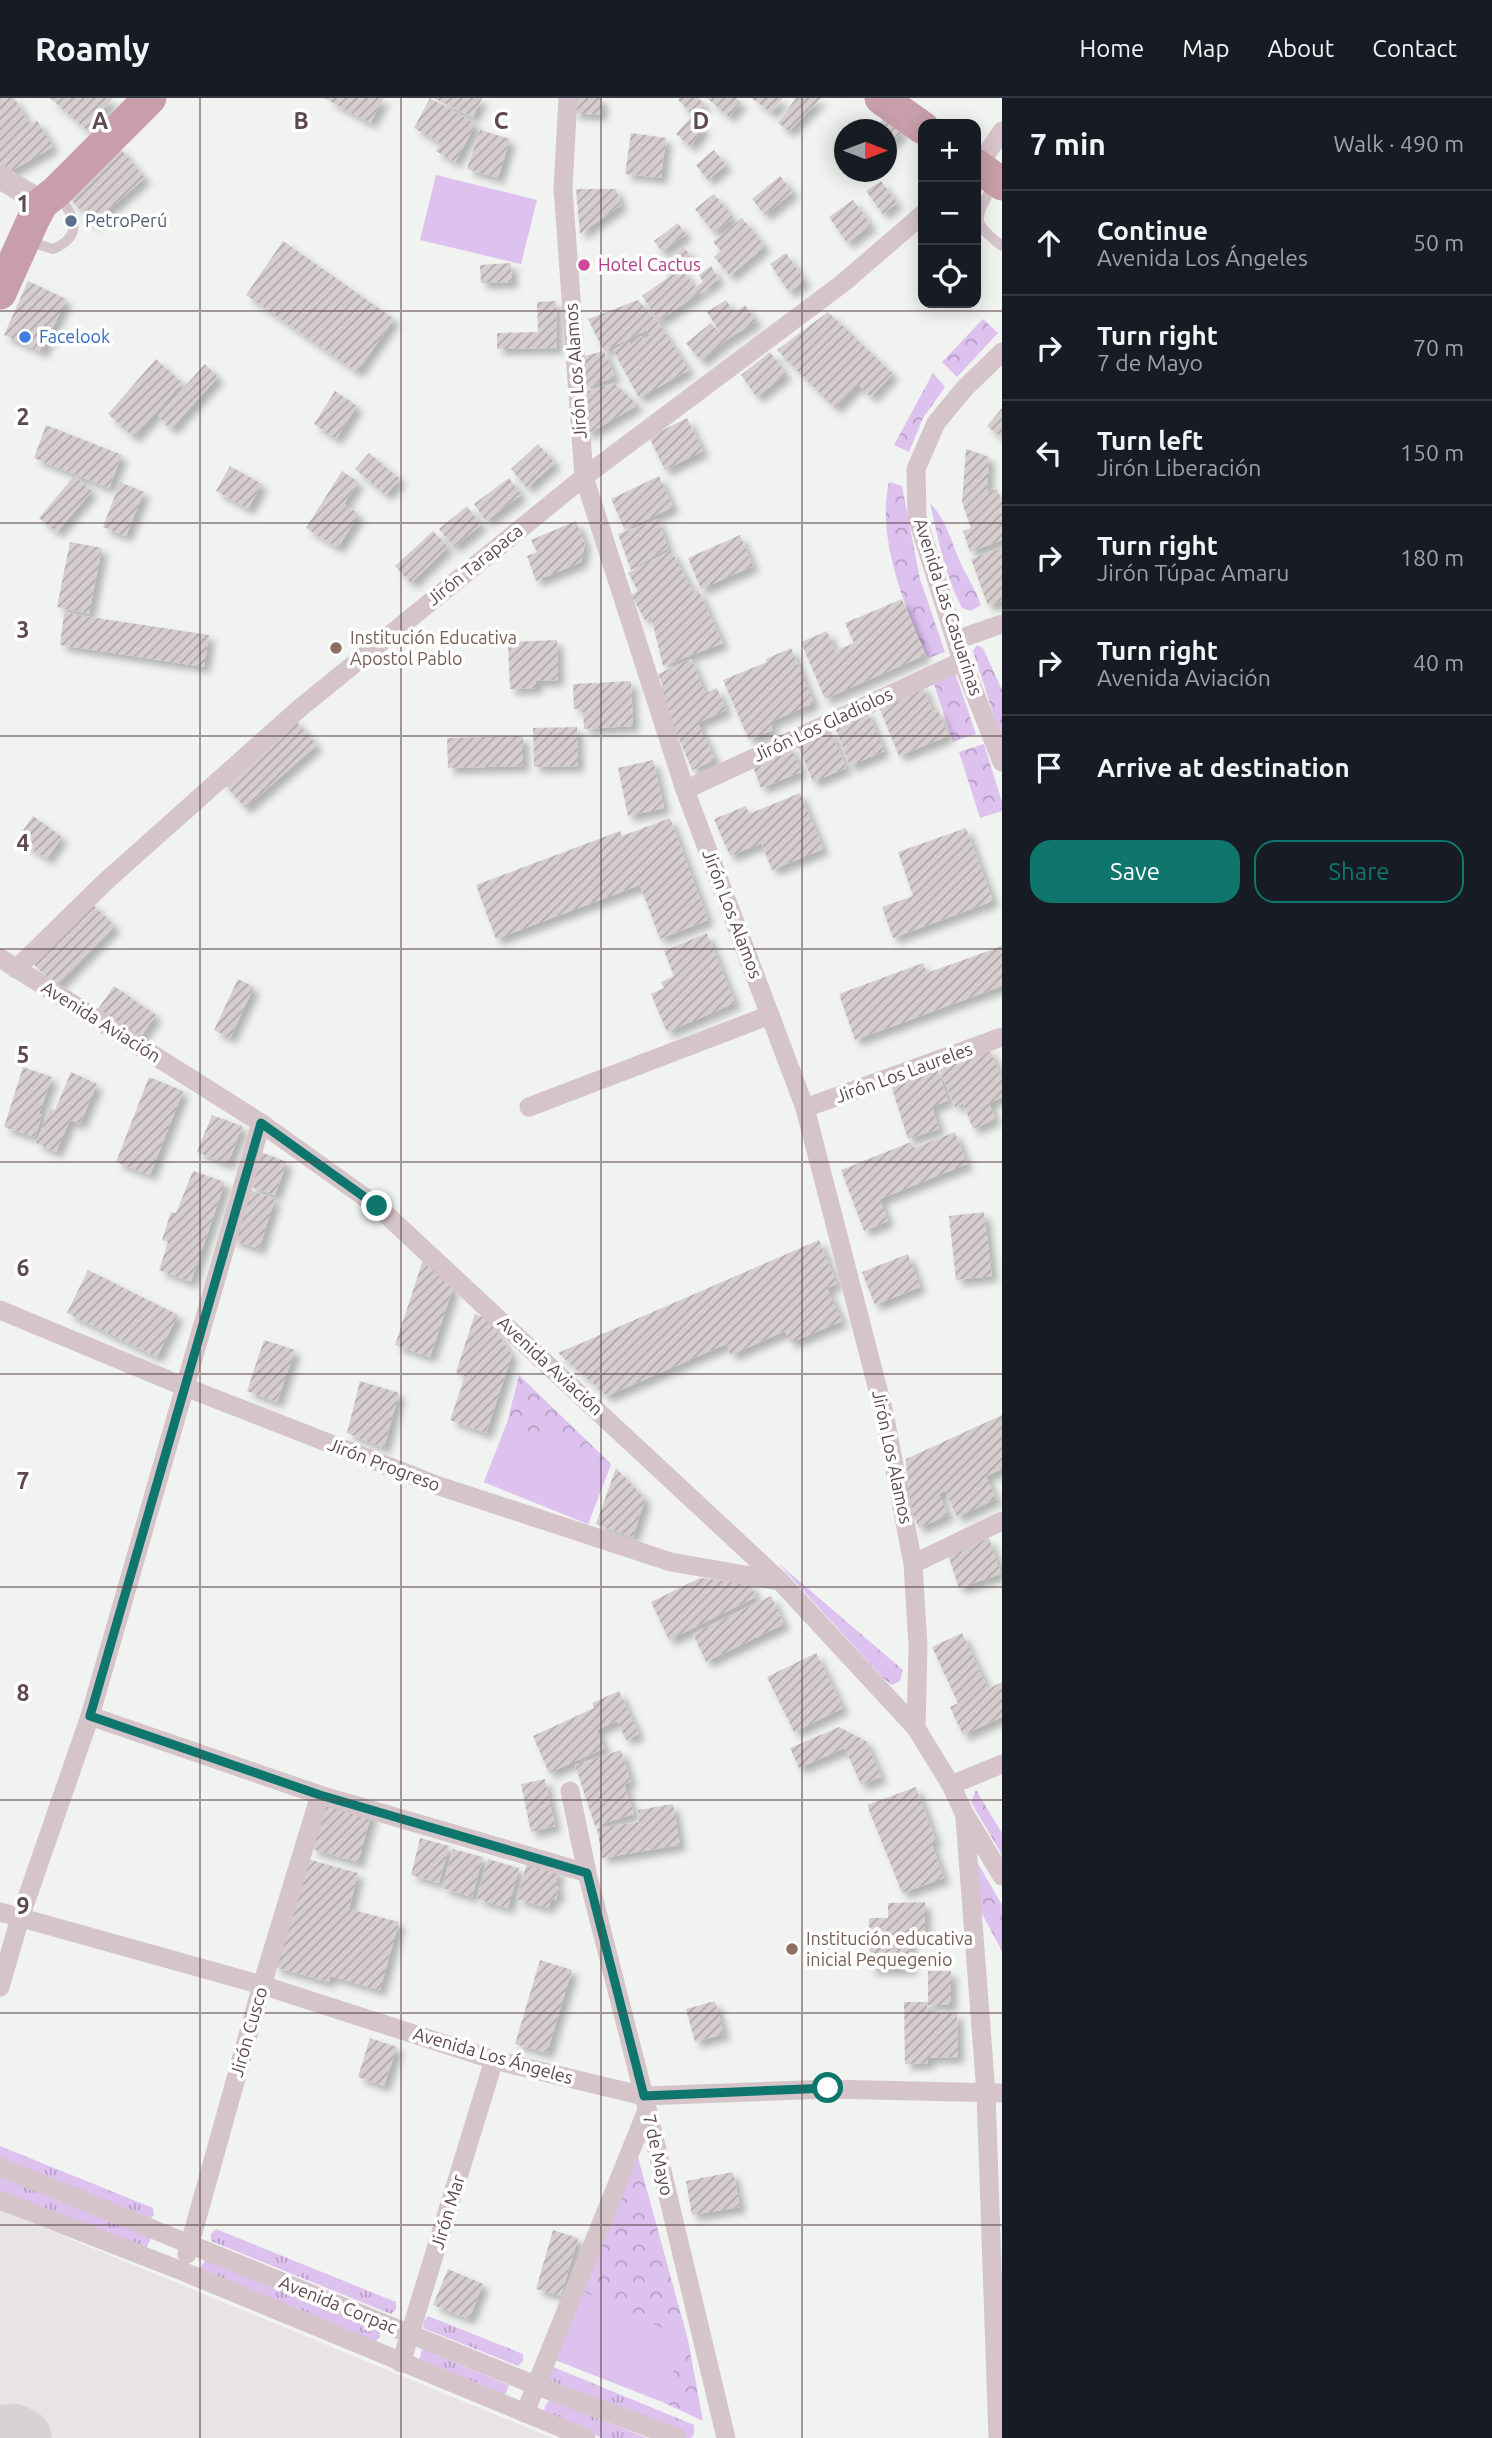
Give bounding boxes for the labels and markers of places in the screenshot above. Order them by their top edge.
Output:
place label: PetroPerú [85,210,167,230]
marker: PetroPerú [63,213,79,229]
place label: Hotel Cactus [598,254,701,274]
marker: Hotel Cactus [576,257,592,273]
place label: Facelook [39,326,110,346]
marker: Facelook [17,329,33,345]
place label: Institución Educativa Apostol Pablo [350,627,517,668]
marker: Institución Educativa Apostol Pablo [328,640,344,656]
place label: Institución educativa inicial Pequegenio [806,1928,973,1969]
marker: Institución educativa inicial Pequegenio [784,1941,800,1957]

